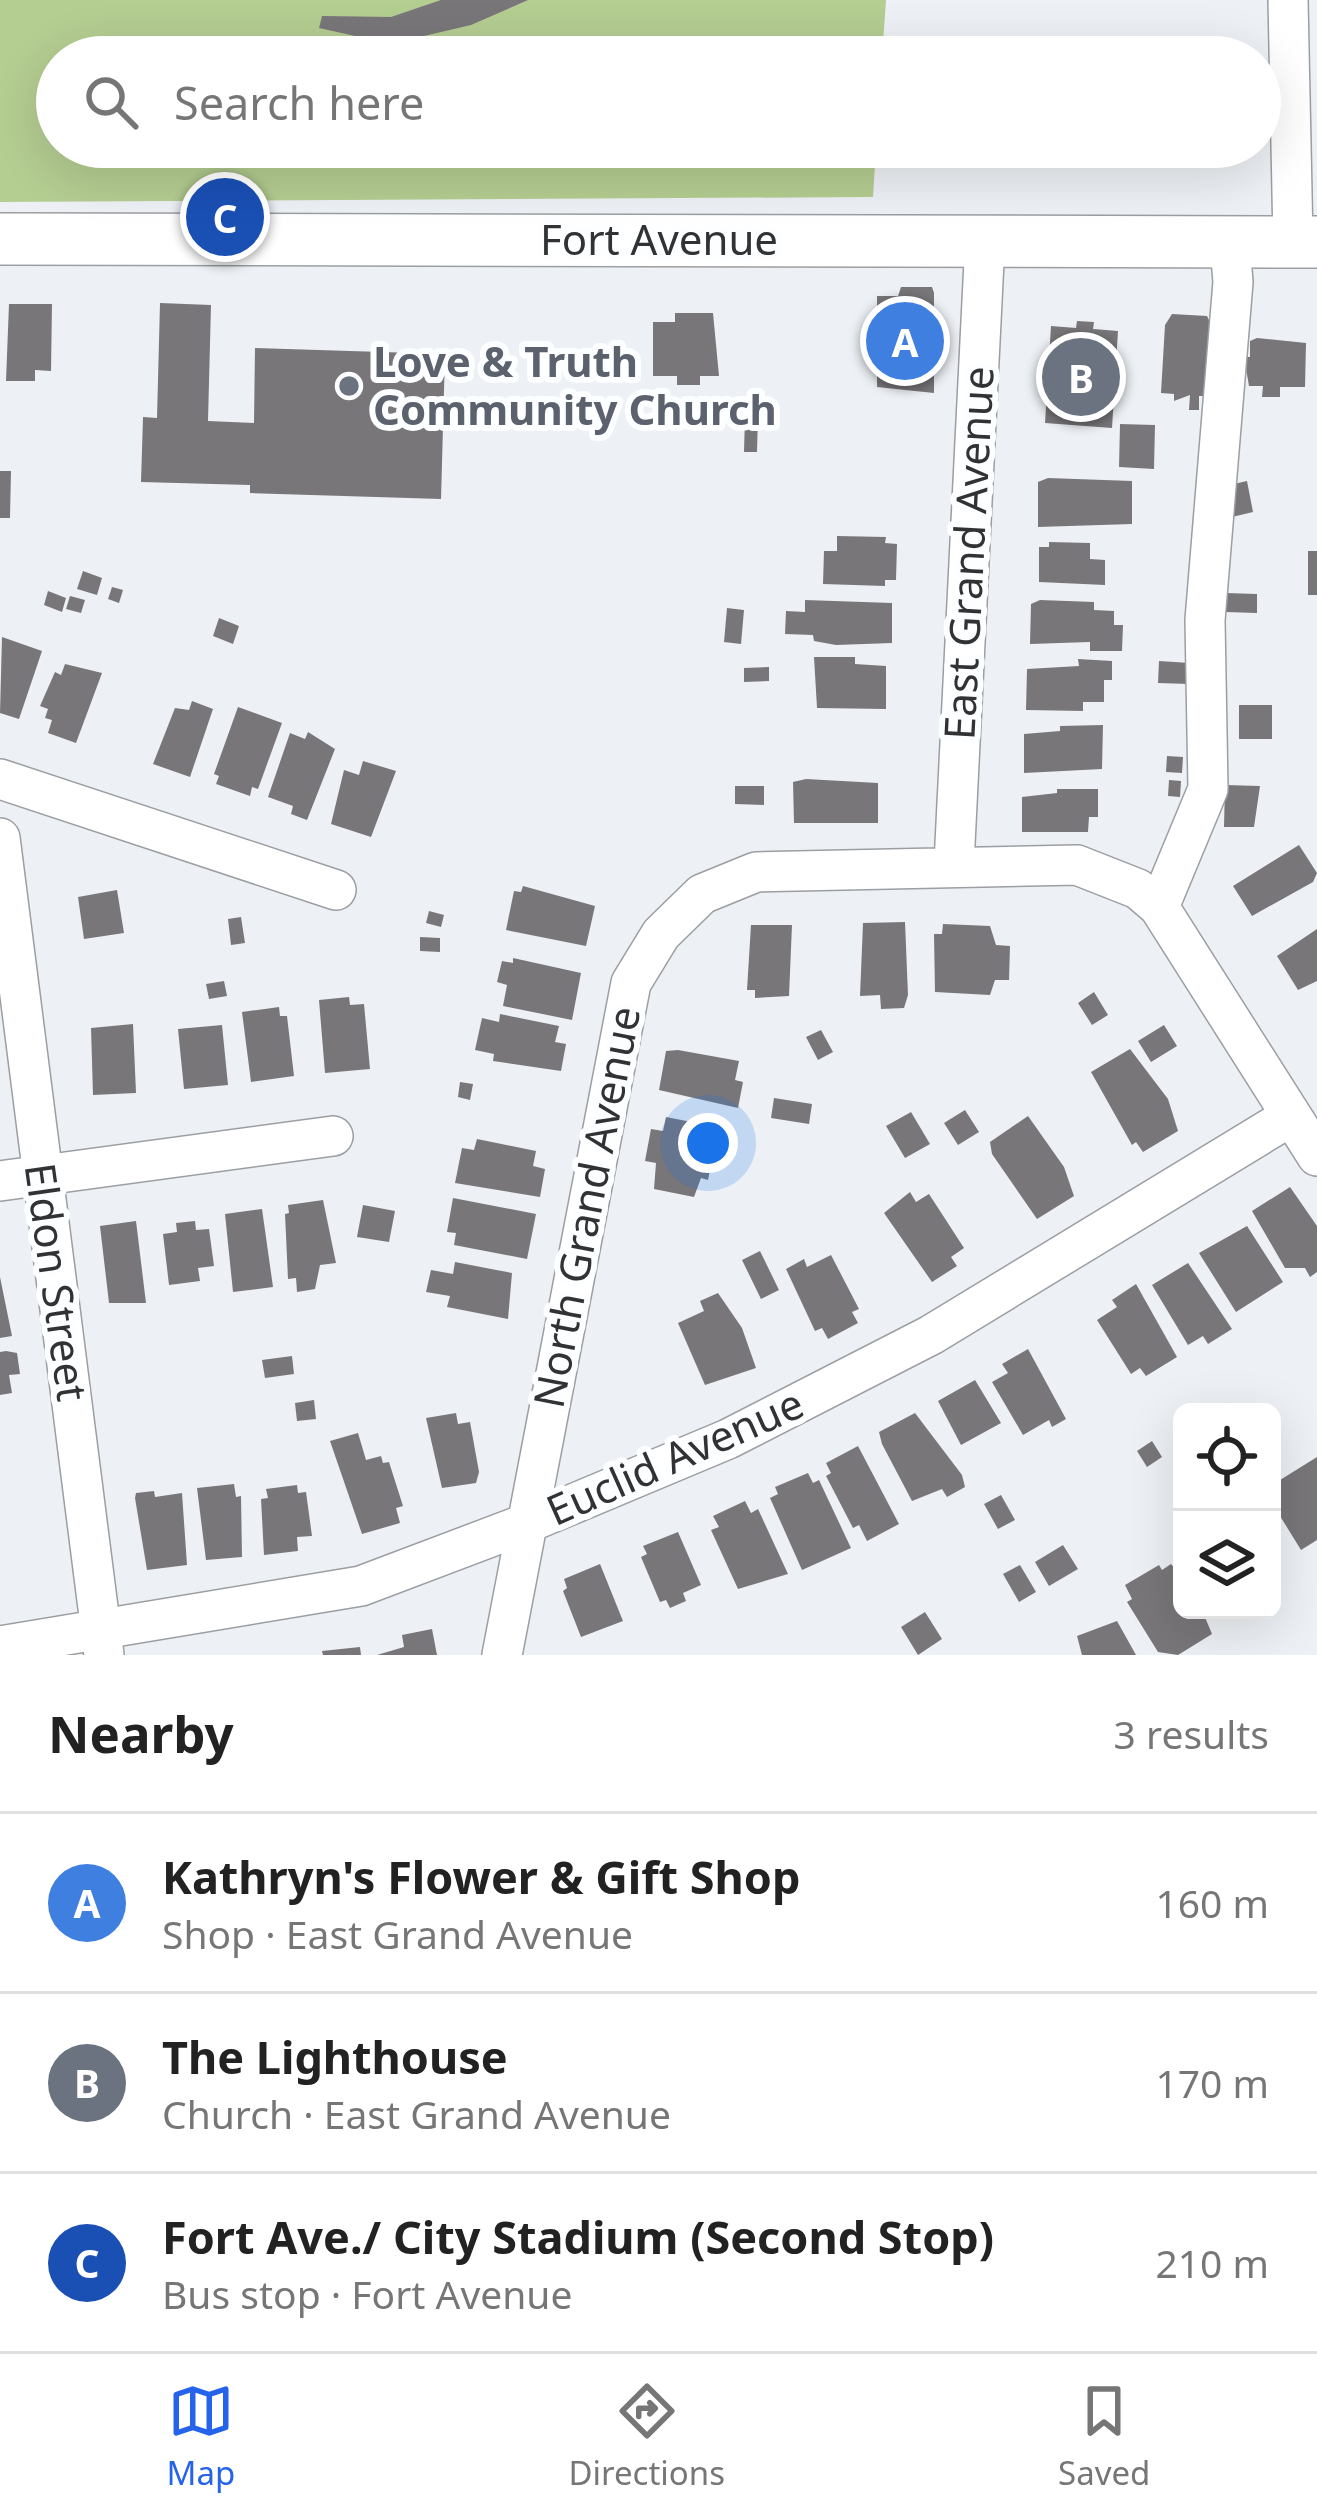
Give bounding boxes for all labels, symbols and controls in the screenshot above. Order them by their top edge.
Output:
search box [36,36,1281,168]
icon: search [78,69,144,135]
text: Search here [174,72,424,133]
pin: C [186,172,264,262]
street label: Fort Avenue [540,210,778,267]
pin: A [866,296,944,386]
place label: Love & Truth Community Church [373,332,777,437]
pin: B [1042,332,1120,422]
street label: East Grand Avenue [929,365,1006,741]
marker: Love & Truth Community Church [336,373,362,399]
street label: North Grand Avenue [519,1001,652,1412]
your location [678,1113,738,1173]
street label: Eldon Street [13,1159,102,1404]
street label: Euclid Avenue [537,1374,812,1538]
map controls [1173,1403,1281,1619]
button: locate [1173,1403,1281,1511]
button: layers [1173,1511,1281,1619]
text: Nearby [48,1698,234,1768]
text: 3 results [1114,1707,1269,1760]
text: Kathryn's Flower & Gift Shop [162,1846,800,1907]
text: A [74,1876,101,1929]
text: 160 m [1155,1876,1269,1929]
text: Shop · East Grand Avenue [162,1907,633,1960]
text: The Lighthouse [162,2026,508,2087]
text: B [74,2056,100,2109]
text: 170 m [1155,2056,1269,2109]
text: Church · East Grand Avenue [162,2087,671,2140]
text: Fort Ave./ City Stadium (Second Stop) [162,2206,994,2267]
text: C [74,2236,100,2289]
text: 210 m [1155,2236,1269,2289]
text: Bus stop · Fort Avenue [162,2267,572,2320]
tab: Map [167,2378,235,2495]
tab: Directions [568,2378,725,2495]
tab: Saved [1058,2378,1150,2495]

